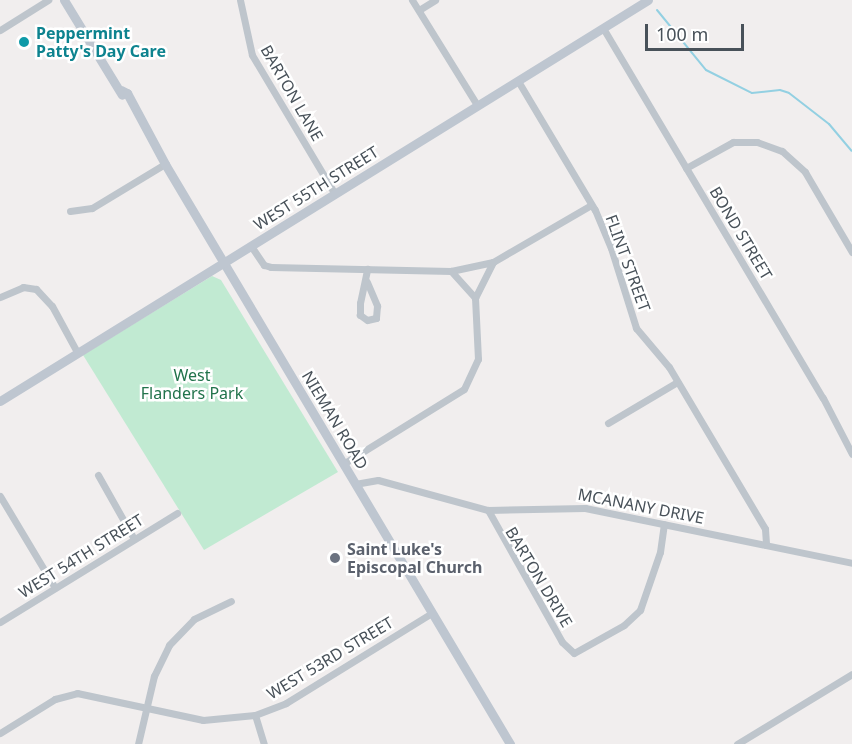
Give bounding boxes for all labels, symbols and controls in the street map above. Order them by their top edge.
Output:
scale bar [648,12,747,50]
text: 100 m [656,22,708,46]
place label: Peppermint Patty's Day Care [36,23,166,61]
marker: Peppermint Patty's Day Care [17,35,31,49]
street label: BARTON LANE [257,42,327,144]
street label: WEST 55TH STREET [250,142,382,234]
street label: BOND STREET [706,183,776,283]
street label: FLINT STREET [602,212,654,314]
park label: West Flanders Park [141,365,243,403]
street label: NIEMAN ROAD [298,367,372,473]
street label: MCANANY DRIVE [576,484,706,528]
street label: WEST 54TH STREET [15,510,147,602]
street label: BARTON DRIVE [502,523,576,631]
place label: Saint Luke's Episcopal Church [347,539,482,577]
marker: Saint Luke's Episcopal Church [328,551,342,565]
street label: WEST 53RD STREET [263,613,397,703]

